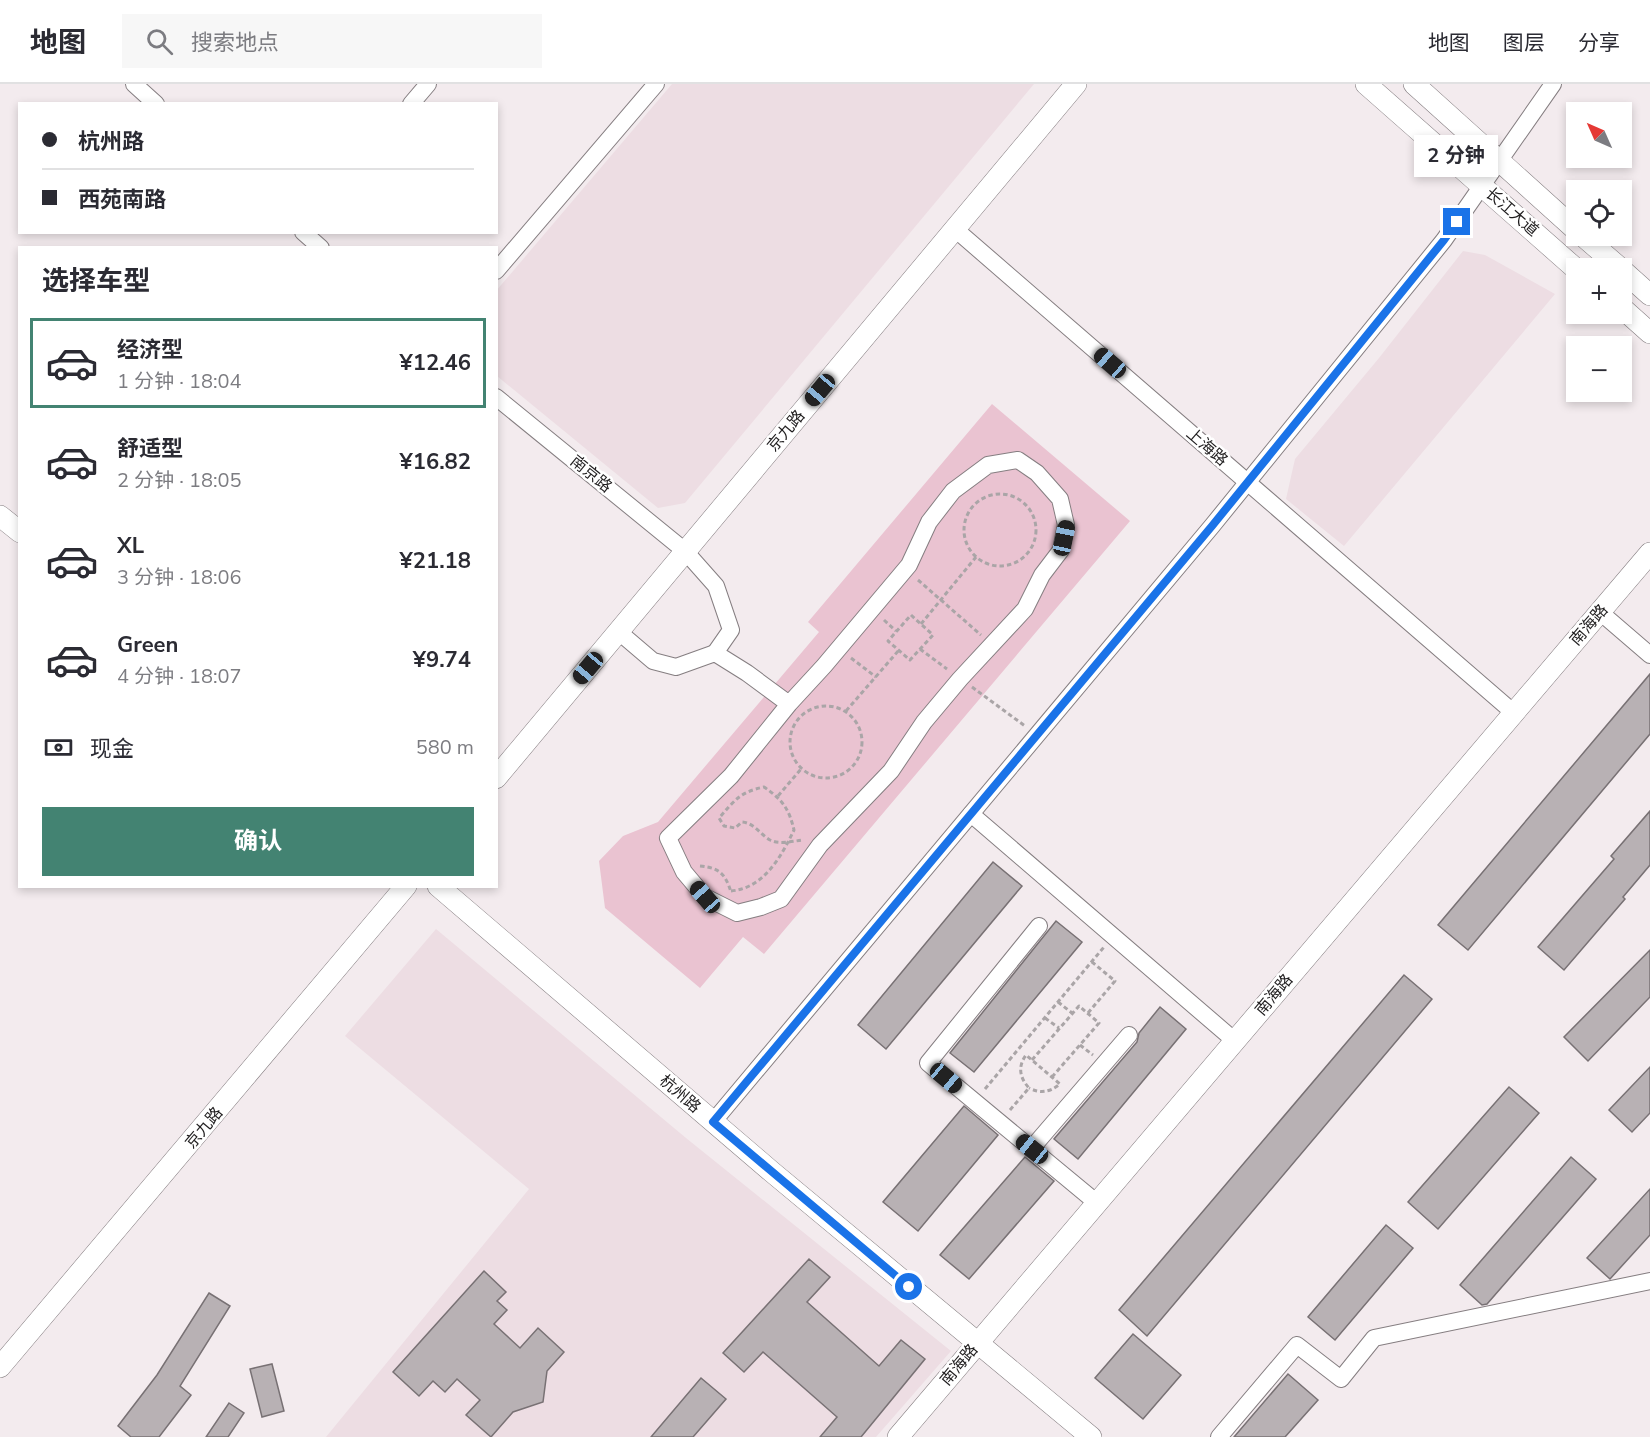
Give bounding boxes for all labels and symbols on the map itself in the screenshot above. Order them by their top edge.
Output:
north arrow [1566,102,1632,168]
callout: 2 分钟 [1415,135,1499,177]
street label: 长江大道 [1481,183,1543,241]
route end [1443,208,1470,235]
car [1091,344,1129,382]
car [802,370,838,410]
street label: 京九路 [762,406,810,456]
street label: 上海路 [1182,423,1232,471]
street label: 南京路 [565,450,617,498]
car [1051,519,1077,557]
street label: 南海路 [1565,600,1613,650]
car [570,648,606,688]
car [686,878,724,916]
street label: 南海路 [1250,970,1298,1020]
car [926,1060,966,1096]
street label: 杭州路 [655,1070,705,1118]
street label: 京九路 [180,1103,228,1153]
car [1012,1131,1052,1167]
route start [895,1273,922,1300]
street label: 南海路 [935,1340,983,1390]

